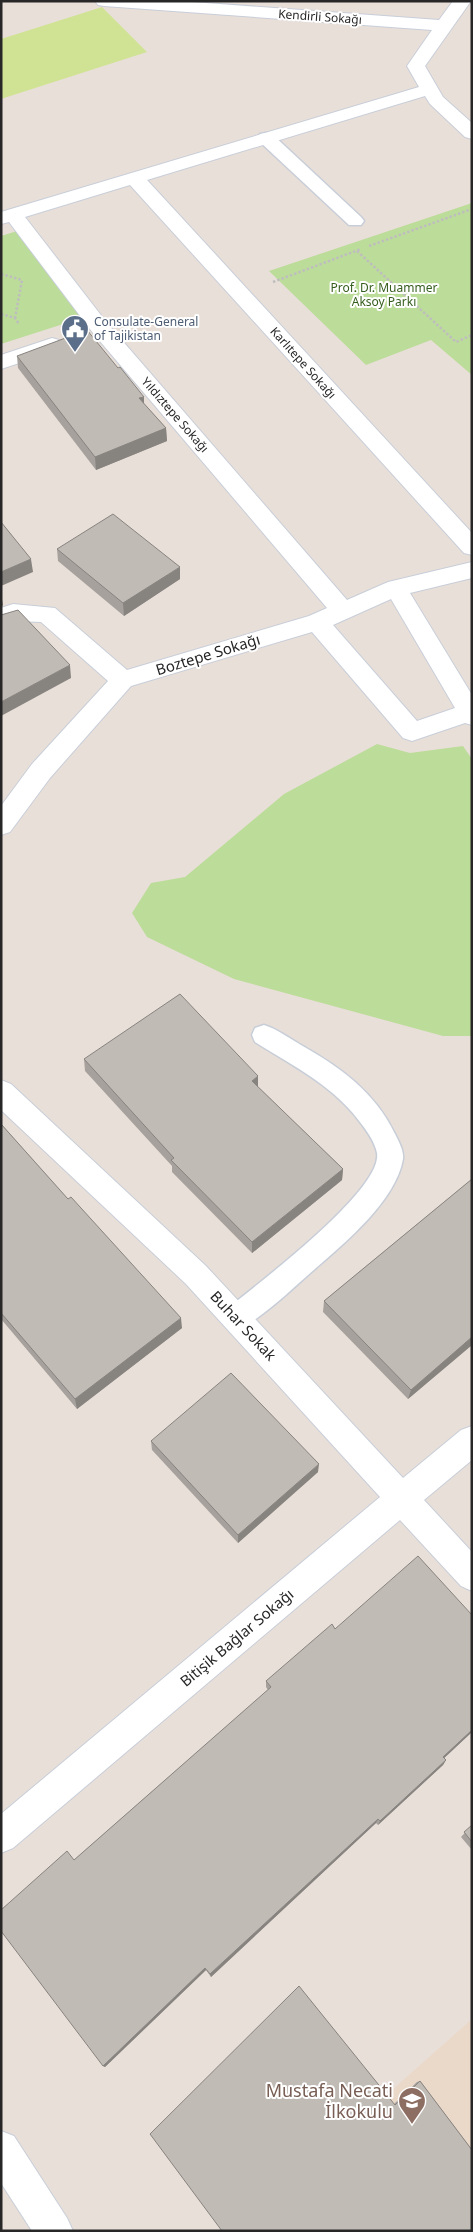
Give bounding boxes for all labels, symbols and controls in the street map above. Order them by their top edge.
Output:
street label: Kendirli Sokağı [278,5,362,28]
park label: Prof. Dr. Muammer Aksoy Parkı [331,279,437,310]
place label: Consulate-General of Tajikistan [94,313,198,344]
public building icon: Consulate-General of Tajikistan [60,314,90,353]
street label: Karlıtepe Sokağı [267,323,340,402]
street label: Yıldıztepe Sokağı [138,373,213,456]
street label: Boztepe Sokağı [153,629,262,679]
street label: Buhar Sokak [206,1286,281,1365]
street label: Bitişik Bağlar Sokağı [175,1584,297,1691]
place label: Mustafa Necati İlkokulu [266,2078,393,2123]
school or university icon: Mustafa Necati İlkokulu [397,2086,427,2125]

